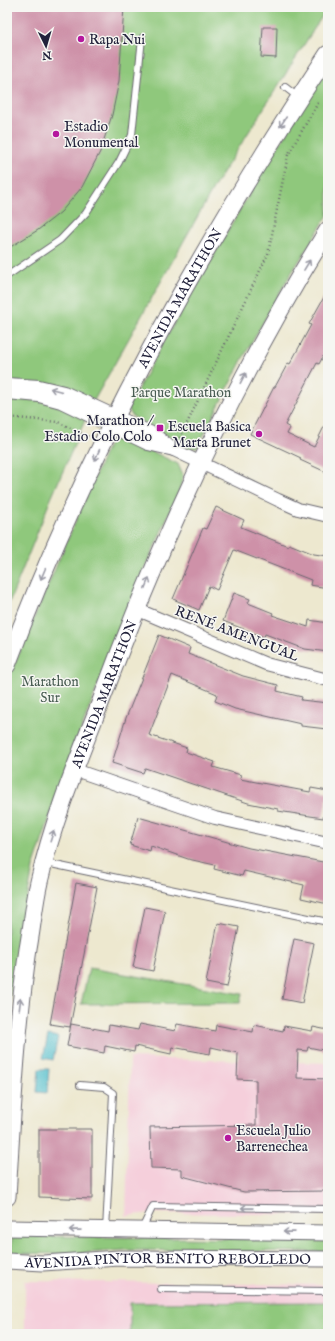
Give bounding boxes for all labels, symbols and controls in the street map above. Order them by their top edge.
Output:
north arrow [26,26,66,66]
place label: Rapa Nui [89,31,145,49]
marker: Rapa Nui [76,34,86,44]
text: N [41,47,53,62]
one-way arrow [279,116,287,128]
place label: Estadio Monumental [64,118,139,152]
marker: Estadio Monumental [51,129,61,139]
street label: AVENIDA MARATHON [134,225,227,372]
one-way arrow [303,259,311,271]
one-way arrow [239,372,247,384]
park label: Parque Marathon [131,384,232,402]
one-way arrow [50,386,63,393]
place label: Marathon / Estadio Colo Colo [44,412,154,446]
place label: Escuela Basica Marta Brunet [168,418,252,452]
marker: Marathon / Estadio Colo Colo [155,423,165,433]
marker: Escuela Basica Marta Brunet [254,429,264,439]
one-way arrow [93,449,100,461]
one-way arrow [39,567,47,579]
one-way arrow [143,577,151,589]
street label: RENÉ AMENGUAL [172,601,301,666]
street label: AVENIDA MARATHON [67,618,141,772]
park label: Marathon Sur [21,673,79,707]
one-way arrow [49,829,56,842]
one-way arrow [17,998,24,1011]
place label: Escuela Julio Barrenechea [236,1122,311,1156]
marker: Escuela Julio Barrenechea [223,1133,233,1143]
one-way arrow [241,1204,254,1211]
one-way arrow [69,1226,82,1234]
one-way arrow [283,1228,296,1236]
street label: AVENIDA PINTOR BENITO REBOLLEDO [23,1250,311,1273]

